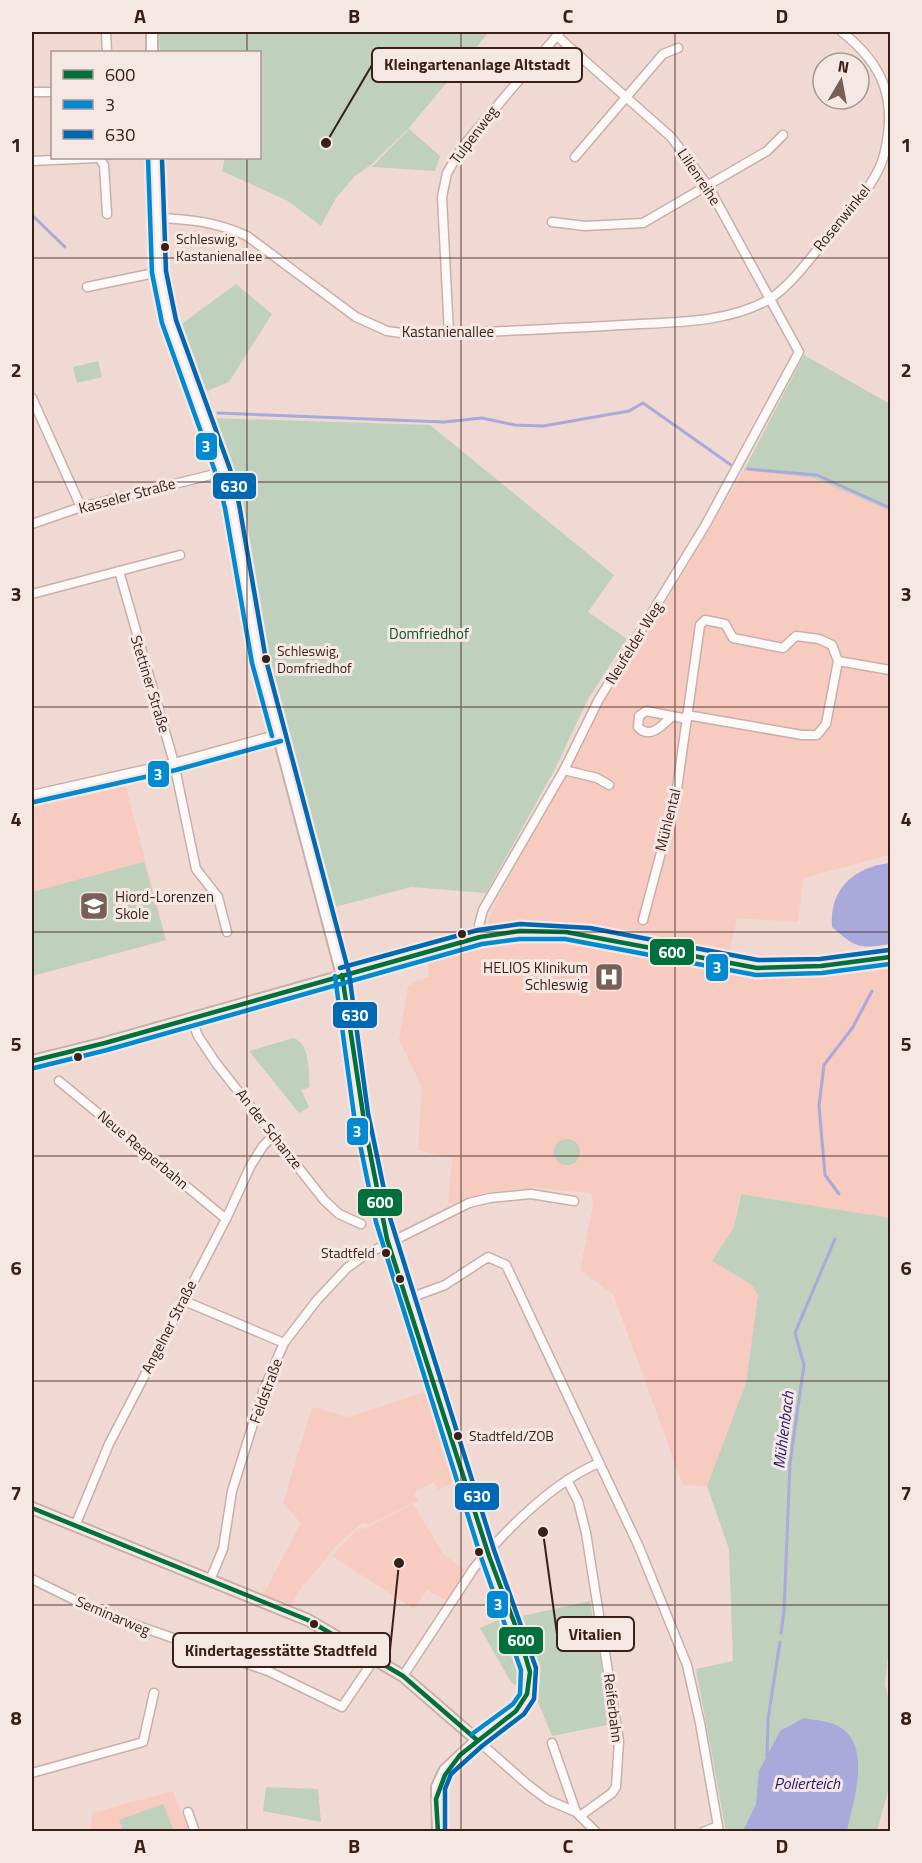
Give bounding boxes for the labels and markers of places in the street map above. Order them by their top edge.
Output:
callout: Kleingartenanlage Altstadt [372,48,582,82]
place label: Schleswig, Kastanienallee [176,228,262,266]
marker: Schleswig, Kastanienallee [159,241,171,253]
place label: Schleswig, Domfriedhof [277,640,352,678]
marker: Schleswig, Domfriedhof [260,653,272,665]
place label: Hiord-Lorenzen Skole [115,885,214,925]
school or university icon: Hiord-Lorenzen Skole [78,890,110,922]
unlabelled marker [456,928,468,940]
place label: HELIOS Klinikum Schleswig [483,956,588,996]
hospital icon: HELIOS Klinikum Schleswig [593,961,625,993]
unlabelled marker [72,1051,84,1063]
place label: Stadtfeld [321,1242,375,1263]
marker: Stadtfeld [380,1247,392,1259]
unlabelled marker [394,1273,406,1285]
place label: Stadtfeld/ZOB [469,1425,554,1446]
marker: Stadtfeld/ZOB [452,1430,464,1442]
unlabelled marker [473,1546,485,1558]
callout: Vitalien [557,1617,634,1651]
unlabelled marker [308,1618,320,1630]
callout: Kindertagesstätte Stadtfeld [173,1633,390,1667]

